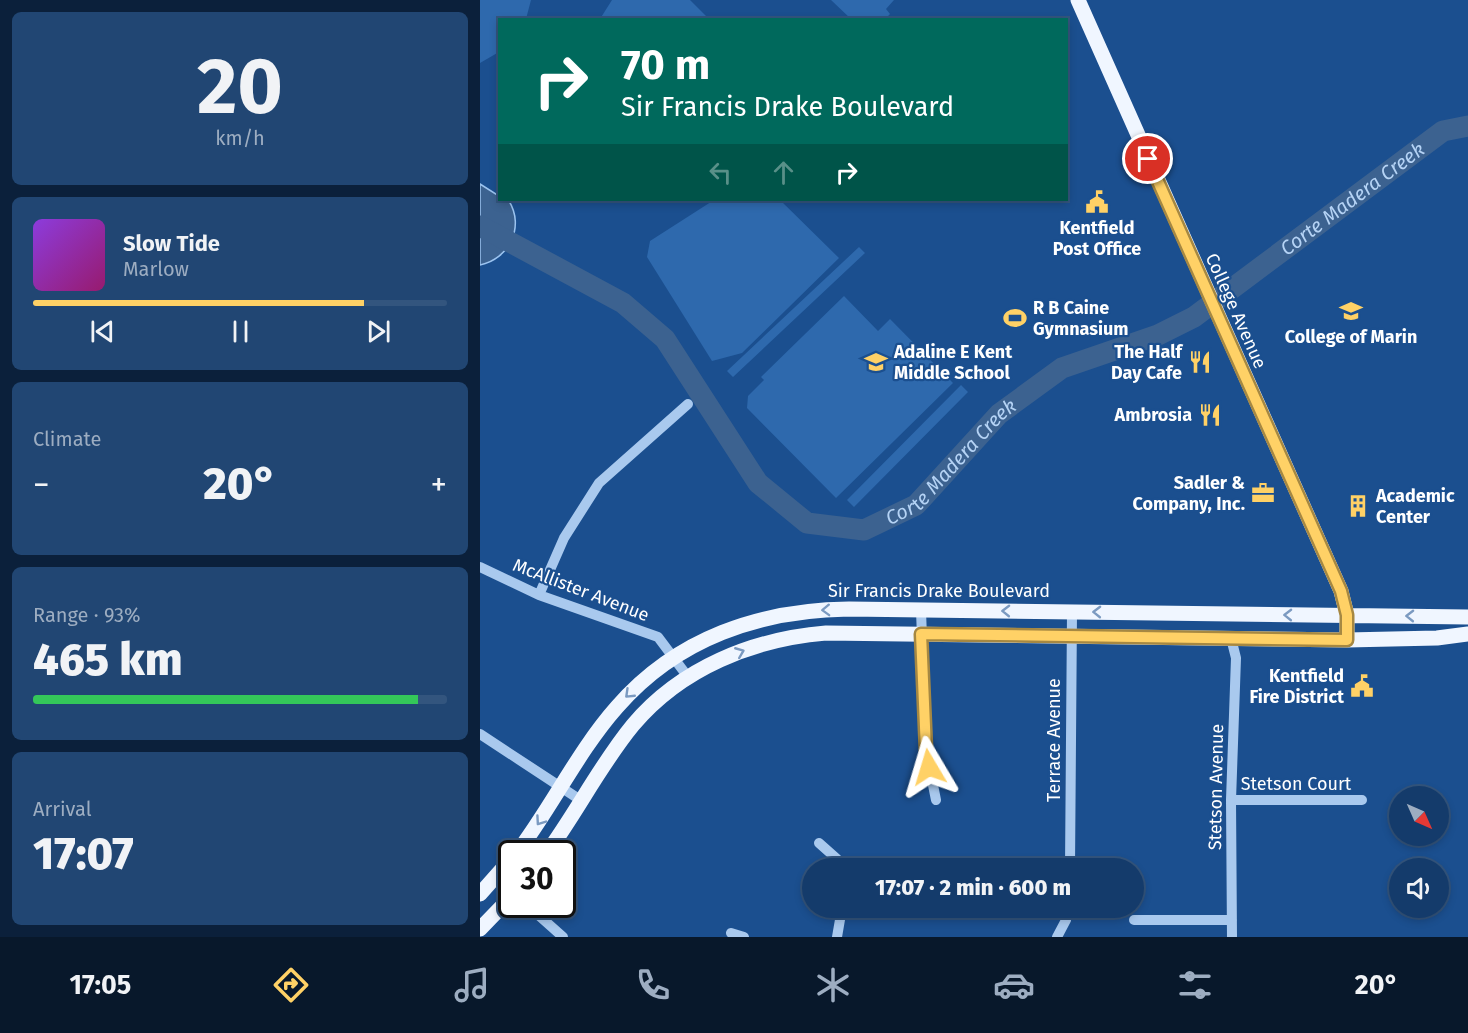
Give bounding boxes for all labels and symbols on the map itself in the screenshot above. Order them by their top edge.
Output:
pin [1122,133,1173,184]
water label: Corte Madera Creek [1275,137,1429,260]
public building icon: Kentfield Post Office [1084,189,1110,215]
place label: Kentfield Post Office [1053,217,1141,260]
street label: College Avenue [1201,250,1271,372]
place label: R B Caine Gymnasium [1033,297,1129,340]
school or university icon: College of Marin [1338,298,1364,324]
sports icon: R B Caine Gymnasium [1002,305,1028,331]
place label: College of Marin [1285,326,1417,348]
place label: Adaline E Kent Middle School [893,341,1013,384]
place label: The Half Day Cafe [1111,341,1184,384]
school or university icon: Adaline E Kent Middle School [863,349,889,375]
restaurant icon: The Half Day Cafe [1187,349,1213,375]
water label: Corte Madera Creek [881,393,1021,530]
restaurant icon: Ambrosia [1197,402,1223,428]
place label: Ambrosia [1114,404,1192,426]
place label: Sadler & Company, Inc. [1133,472,1245,515]
office icon: Sadler & Company, Inc. [1250,480,1276,506]
place label: Academic Center [1375,485,1455,528]
building icon: Academic Center [1345,493,1371,519]
street label: McAllister Avenue [510,554,652,626]
street label: Sir Francis Drake Boulevard [828,580,1050,602]
one-way arrow [822,603,831,616]
one-way arrow [1001,605,1010,617]
one-way arrow [1092,606,1101,618]
one-way arrow [1284,609,1293,621]
one-way arrow [1405,610,1414,622]
one-way arrow [734,647,745,659]
place label: Kentfield Fire District [1250,665,1345,708]
public building icon: Kentfield Fire District [1349,673,1375,699]
street label: Terrace Avenue [1043,678,1065,802]
one-way arrow [626,687,637,698]
street label: Stetson Avenue [1204,724,1228,850]
position arrow [897,735,961,799]
street label: Stetson Court [1241,773,1352,795]
north arrow [1389,786,1449,846]
one-way arrow [536,815,547,826]
speed limit sign: 30 [498,840,576,918]

